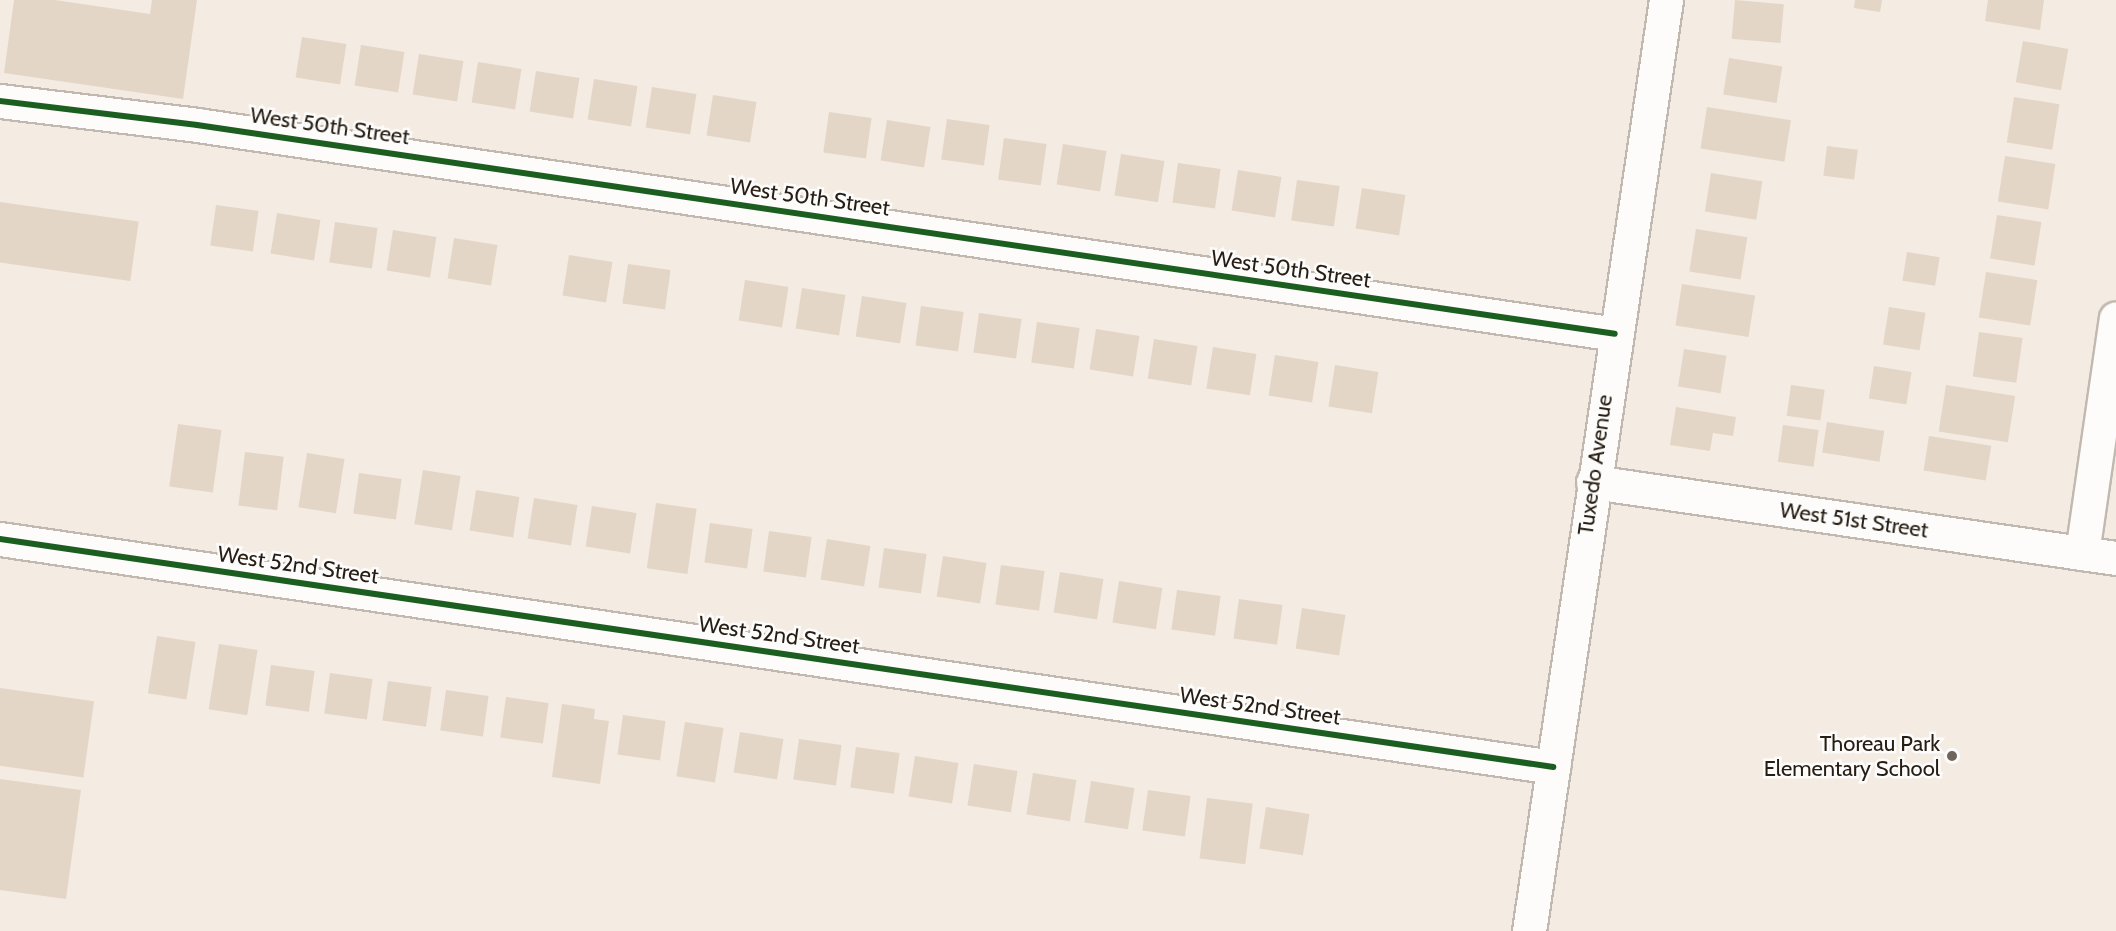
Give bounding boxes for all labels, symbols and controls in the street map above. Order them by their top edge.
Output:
street label: West 50th Street [249,102,411,150]
street label: West 50th Street [729,173,891,221]
street label: West 50th Street [1210,245,1372,293]
street label: Tuxedo Avenue [1572,393,1618,537]
street label: West 51st Street [1778,497,1930,543]
street label: West 52nd Street [216,541,380,589]
street label: West 52nd Street [697,611,861,659]
street label: West 52nd Street [1178,682,1342,730]
place label: Thoreau Park Elementary School [1764,730,1940,782]
marker: Thoreau Park Elementary School [1945,749,1959,763]

